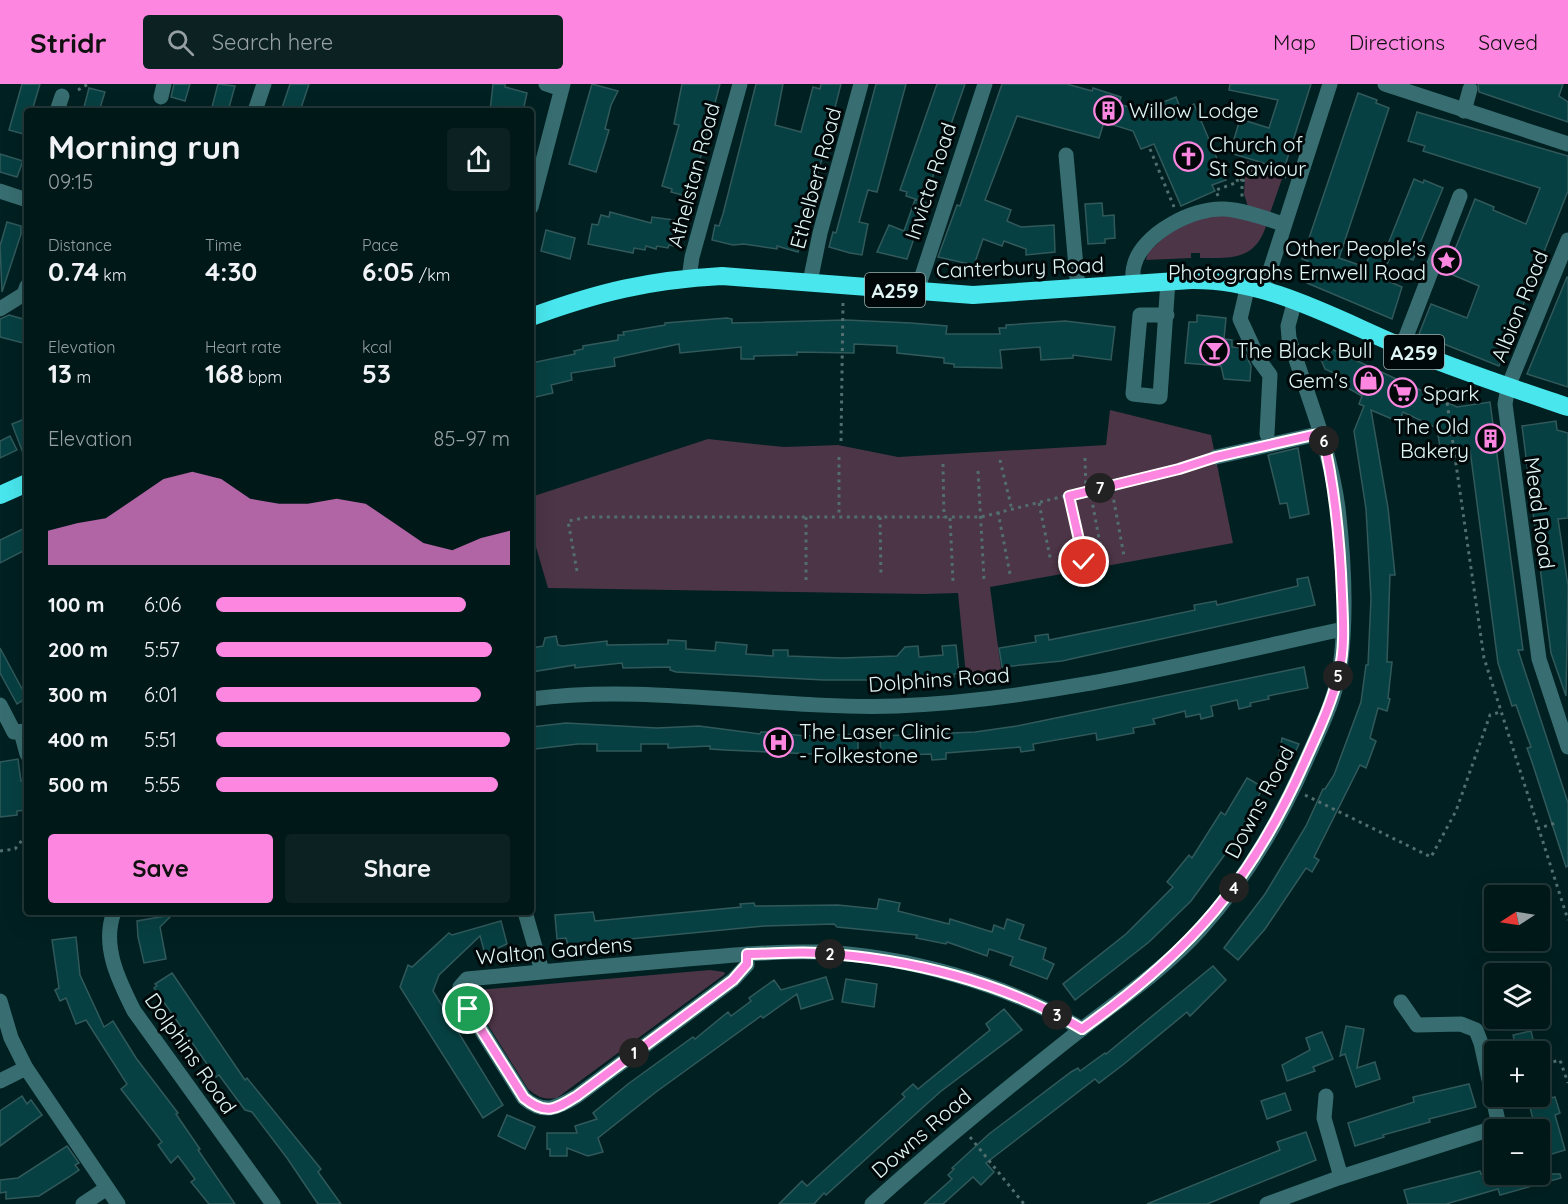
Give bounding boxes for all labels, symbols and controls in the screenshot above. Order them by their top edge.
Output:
search box [143,15,563,69]
text: Stridr [30,25,107,60]
icon: search [164,26,197,59]
text: Search here [212,28,333,56]
text: Map [1273,29,1316,55]
text: Directions [1349,29,1445,55]
text: Saved [1478,29,1538,55]
building icon: Willow Lodge [1092,94,1124,126]
place label: Willow Lodge [1129,97,1259,123]
street label: Athelstan Road [661,100,725,250]
street label: Ethelbert Road [784,104,846,252]
street label: Invicta Road [899,119,961,243]
text: Morning run [48,126,241,167]
button: share [447,128,510,191]
place label: Church of St Saviour [1209,131,1306,181]
church icon: Church of St Saviour [1172,140,1204,172]
text: 09:15 [48,169,93,194]
text: Distance [48,235,112,255]
text: Time [205,235,242,255]
text: Pace [362,235,398,255]
place label: Other People's Photographs Ernwell Road [1168,235,1426,285]
place icon: Other People's Photographs Ernwell Road [1431,244,1463,276]
street label: Albion Road [1485,246,1553,366]
street label: Canterbury Road [936,251,1104,283]
text: 0.74 [48,255,99,288]
text: 4:30 [205,255,257,288]
text: 6:05 [362,255,414,288]
text: km [99,265,127,285]
text: /km [414,265,450,285]
road number: A259 [865,273,925,307]
bar icon: The Black Bull [1199,334,1231,366]
road number: A259 [1384,335,1444,369]
text: Elevation [48,337,115,357]
text: Heart rate [205,337,281,357]
text: kcal [362,337,392,357]
place label: The Black Bull [1236,337,1373,363]
text: 13 [48,357,72,390]
text: 168 [205,357,244,390]
text: 53 [362,357,391,390]
shop icon: Gem's [1353,364,1385,396]
text: m [72,367,91,387]
text: bpm [244,367,282,387]
place label: Gem's [1288,367,1348,393]
supermarket icon: Spark [1386,377,1418,409]
place label: Spark [1423,380,1480,406]
place label: The Old Bakery [1393,413,1469,463]
building icon: The Old Bakery [1474,422,1506,454]
text: Elevation [48,426,132,451]
text: 85–97 m [434,426,510,451]
pin: 6 [1309,426,1339,456]
text: 6 [1320,431,1328,451]
street label: Mead Road [1519,455,1561,571]
pin: 7 [1085,473,1115,503]
text: 7 [1096,478,1104,498]
pin [1058,536,1109,587]
icon: check [1067,545,1100,578]
text: 100 m [48,592,104,617]
text: 6:06 [144,592,181,617]
text: 200 m [48,637,108,662]
text: 5:57 [144,637,180,662]
street label: Dolphins Road [867,661,1011,697]
pin: 5 [1323,661,1353,691]
text: 5 [1333,666,1343,686]
text: 300 m [48,682,107,707]
text: 6:01 [144,682,178,707]
place label: The Laser Clinic - Folkestone [799,718,951,768]
text: 400 m [48,727,108,752]
text: 5:51 [144,727,177,752]
hospital icon: The Laser Clinic - Folkestone [762,727,794,759]
street label: Downs Road [1219,741,1299,863]
text: 500 m [48,772,108,797]
text: 5:55 [144,772,180,797]
button: Save [48,834,273,903]
button: Share [285,834,510,903]
pin: 4 [1219,873,1249,903]
text: 4 [1229,878,1239,898]
north arrow [1484,885,1550,951]
map controls [1484,885,1550,1185]
street label: Walton Gardens [475,930,633,970]
pin: 2 [815,939,845,969]
text: 2 [825,944,835,964]
button: layers [1484,963,1550,1029]
pin [442,983,493,1034]
street label: Dolphins Road [140,987,242,1119]
icon: arrive [451,992,484,1025]
pin: 3 [1042,1000,1072,1030]
text: 3 [1053,1005,1061,1025]
pin: 1 [619,1038,649,1068]
button: + [1484,1041,1550,1107]
text: 1 [631,1043,637,1063]
street label: Downs Road [866,1083,976,1183]
button: − [1484,1119,1550,1185]

